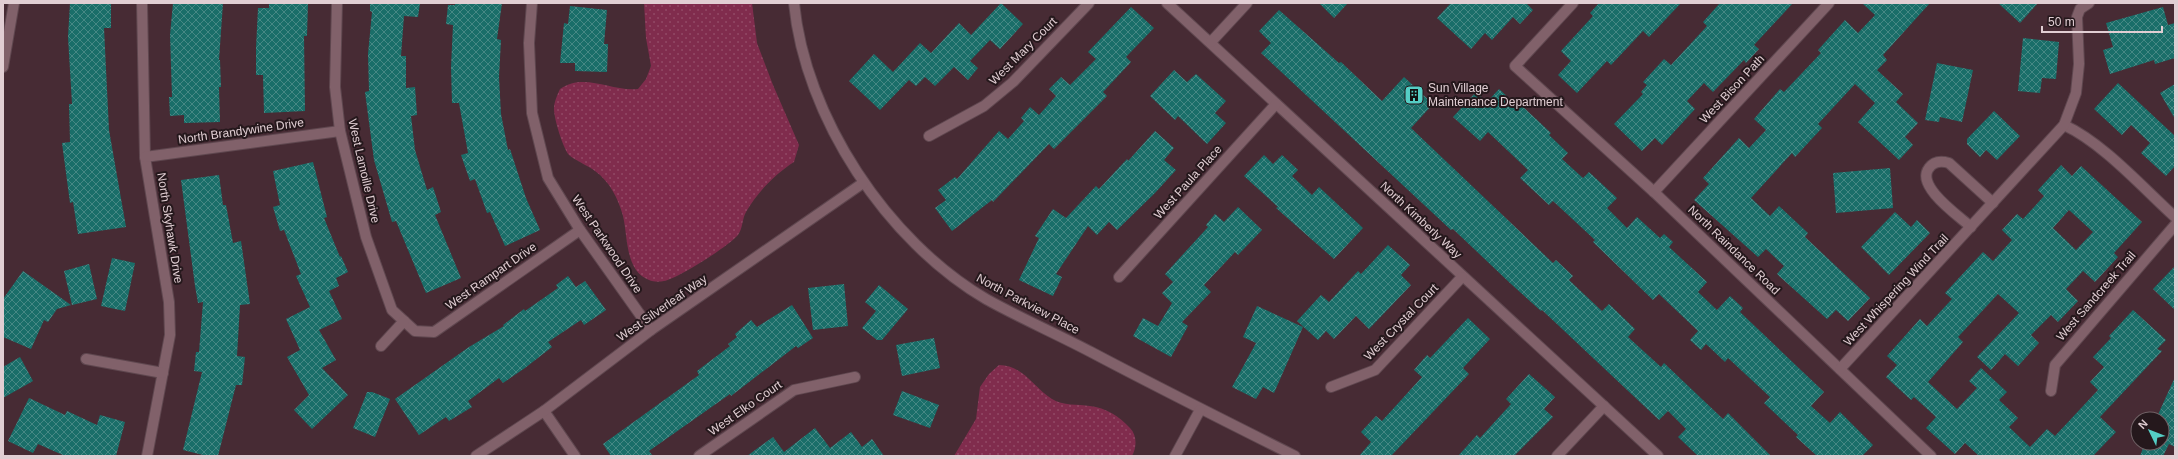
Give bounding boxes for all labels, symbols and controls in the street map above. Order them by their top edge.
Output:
scale bar [2042,8,2162,34]
street label: West Mary Court [986,14,1060,88]
text: 50 m [2048,15,2075,29]
street label: West Bison Path [1697,52,1767,126]
place label: Sun Village Maintenance Department [1428,81,1563,109]
building icon: Sun Village Maintenance Department [1403,84,1425,106]
street label: North Brandywine Drive [177,115,305,147]
street label: West Lamoille Drive [345,118,383,225]
street label: West Paula Place [1151,142,1225,222]
street label: North Skyhawk Drive [154,172,186,285]
street label: North Kimberly Way [1377,179,1465,261]
street label: West Parkwood Drive [569,192,645,296]
street label: North Raindance Road [1685,203,1783,297]
street label: West Whispering Wind Trail [1841,231,1951,349]
street label: West Rampart Drive [443,239,539,313]
street label: West Sandcreek Trail [2053,248,2139,344]
street label: North Parkview Place [974,271,1082,337]
street label: West Silverleaf Way [614,272,710,344]
street label: West Crystal Court [1361,281,1441,363]
street label: West Elko Court [706,377,785,439]
north arrow [2130,411,2170,451]
text: N [2136,417,2150,431]

